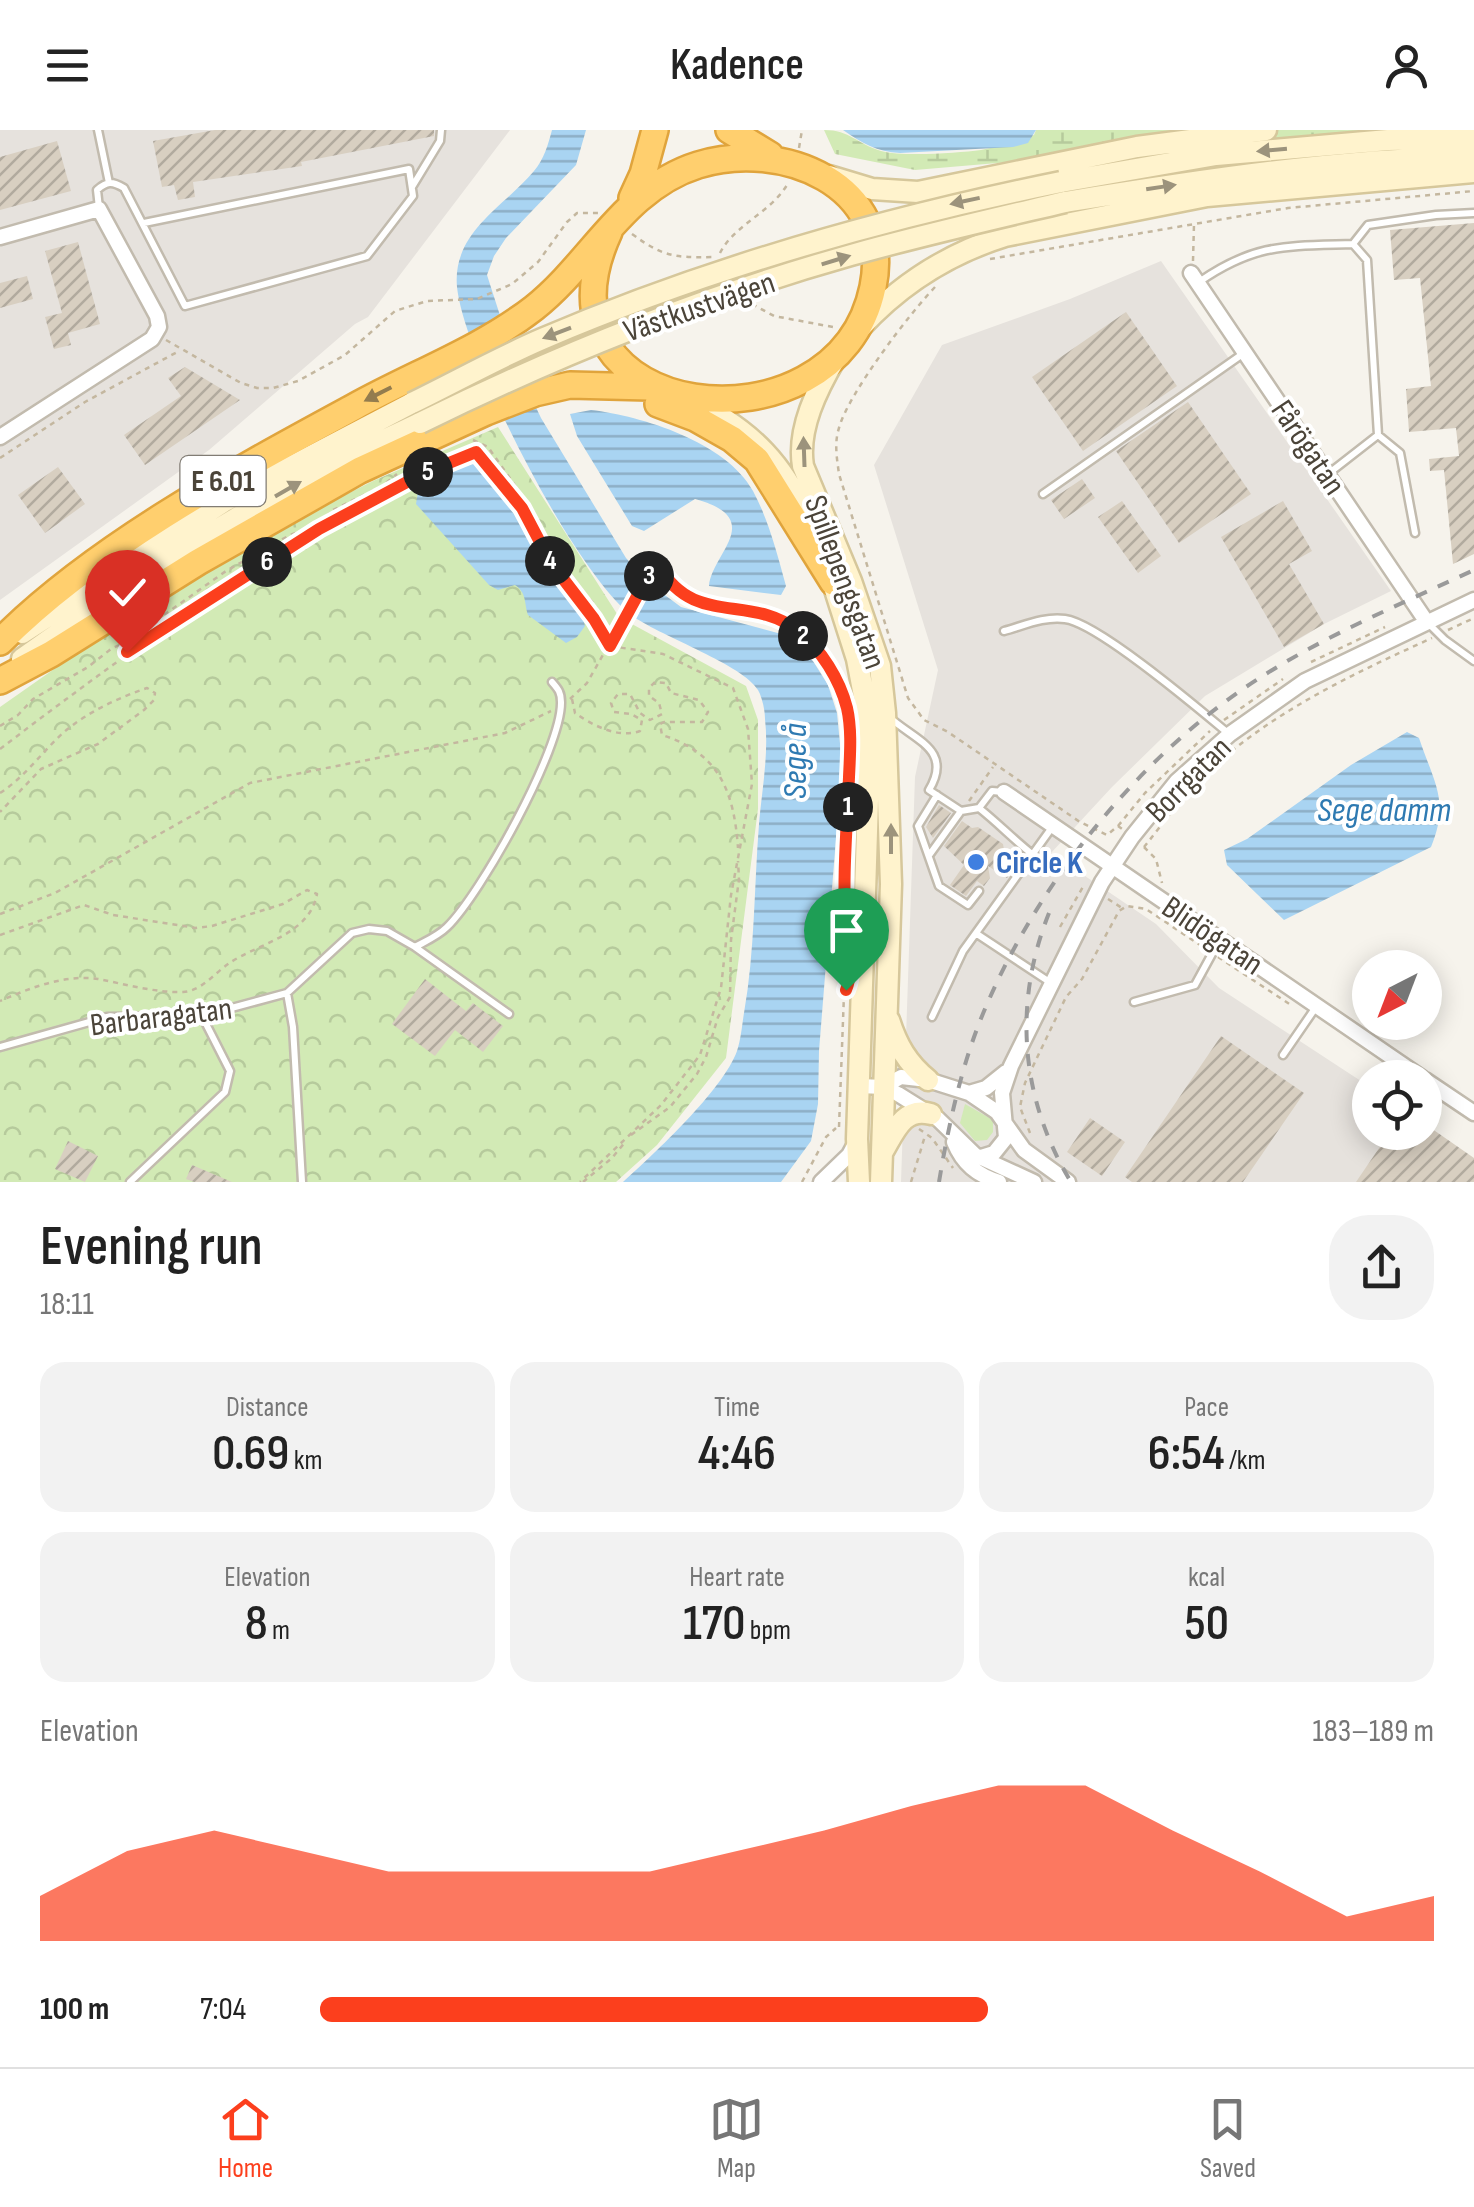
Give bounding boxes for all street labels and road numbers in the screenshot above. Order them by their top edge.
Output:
street label: Västkustvägen [619,263,780,351]
street label: Fårögatan [1262,393,1354,503]
road number: E 6.01 [180,456,266,506]
street label: Spillepengsgatan [795,490,894,675]
street label: Borrgatan [1138,729,1240,831]
street label: Blidögatan [1154,888,1270,984]
street label: Barbaragatan [88,989,234,1046]

